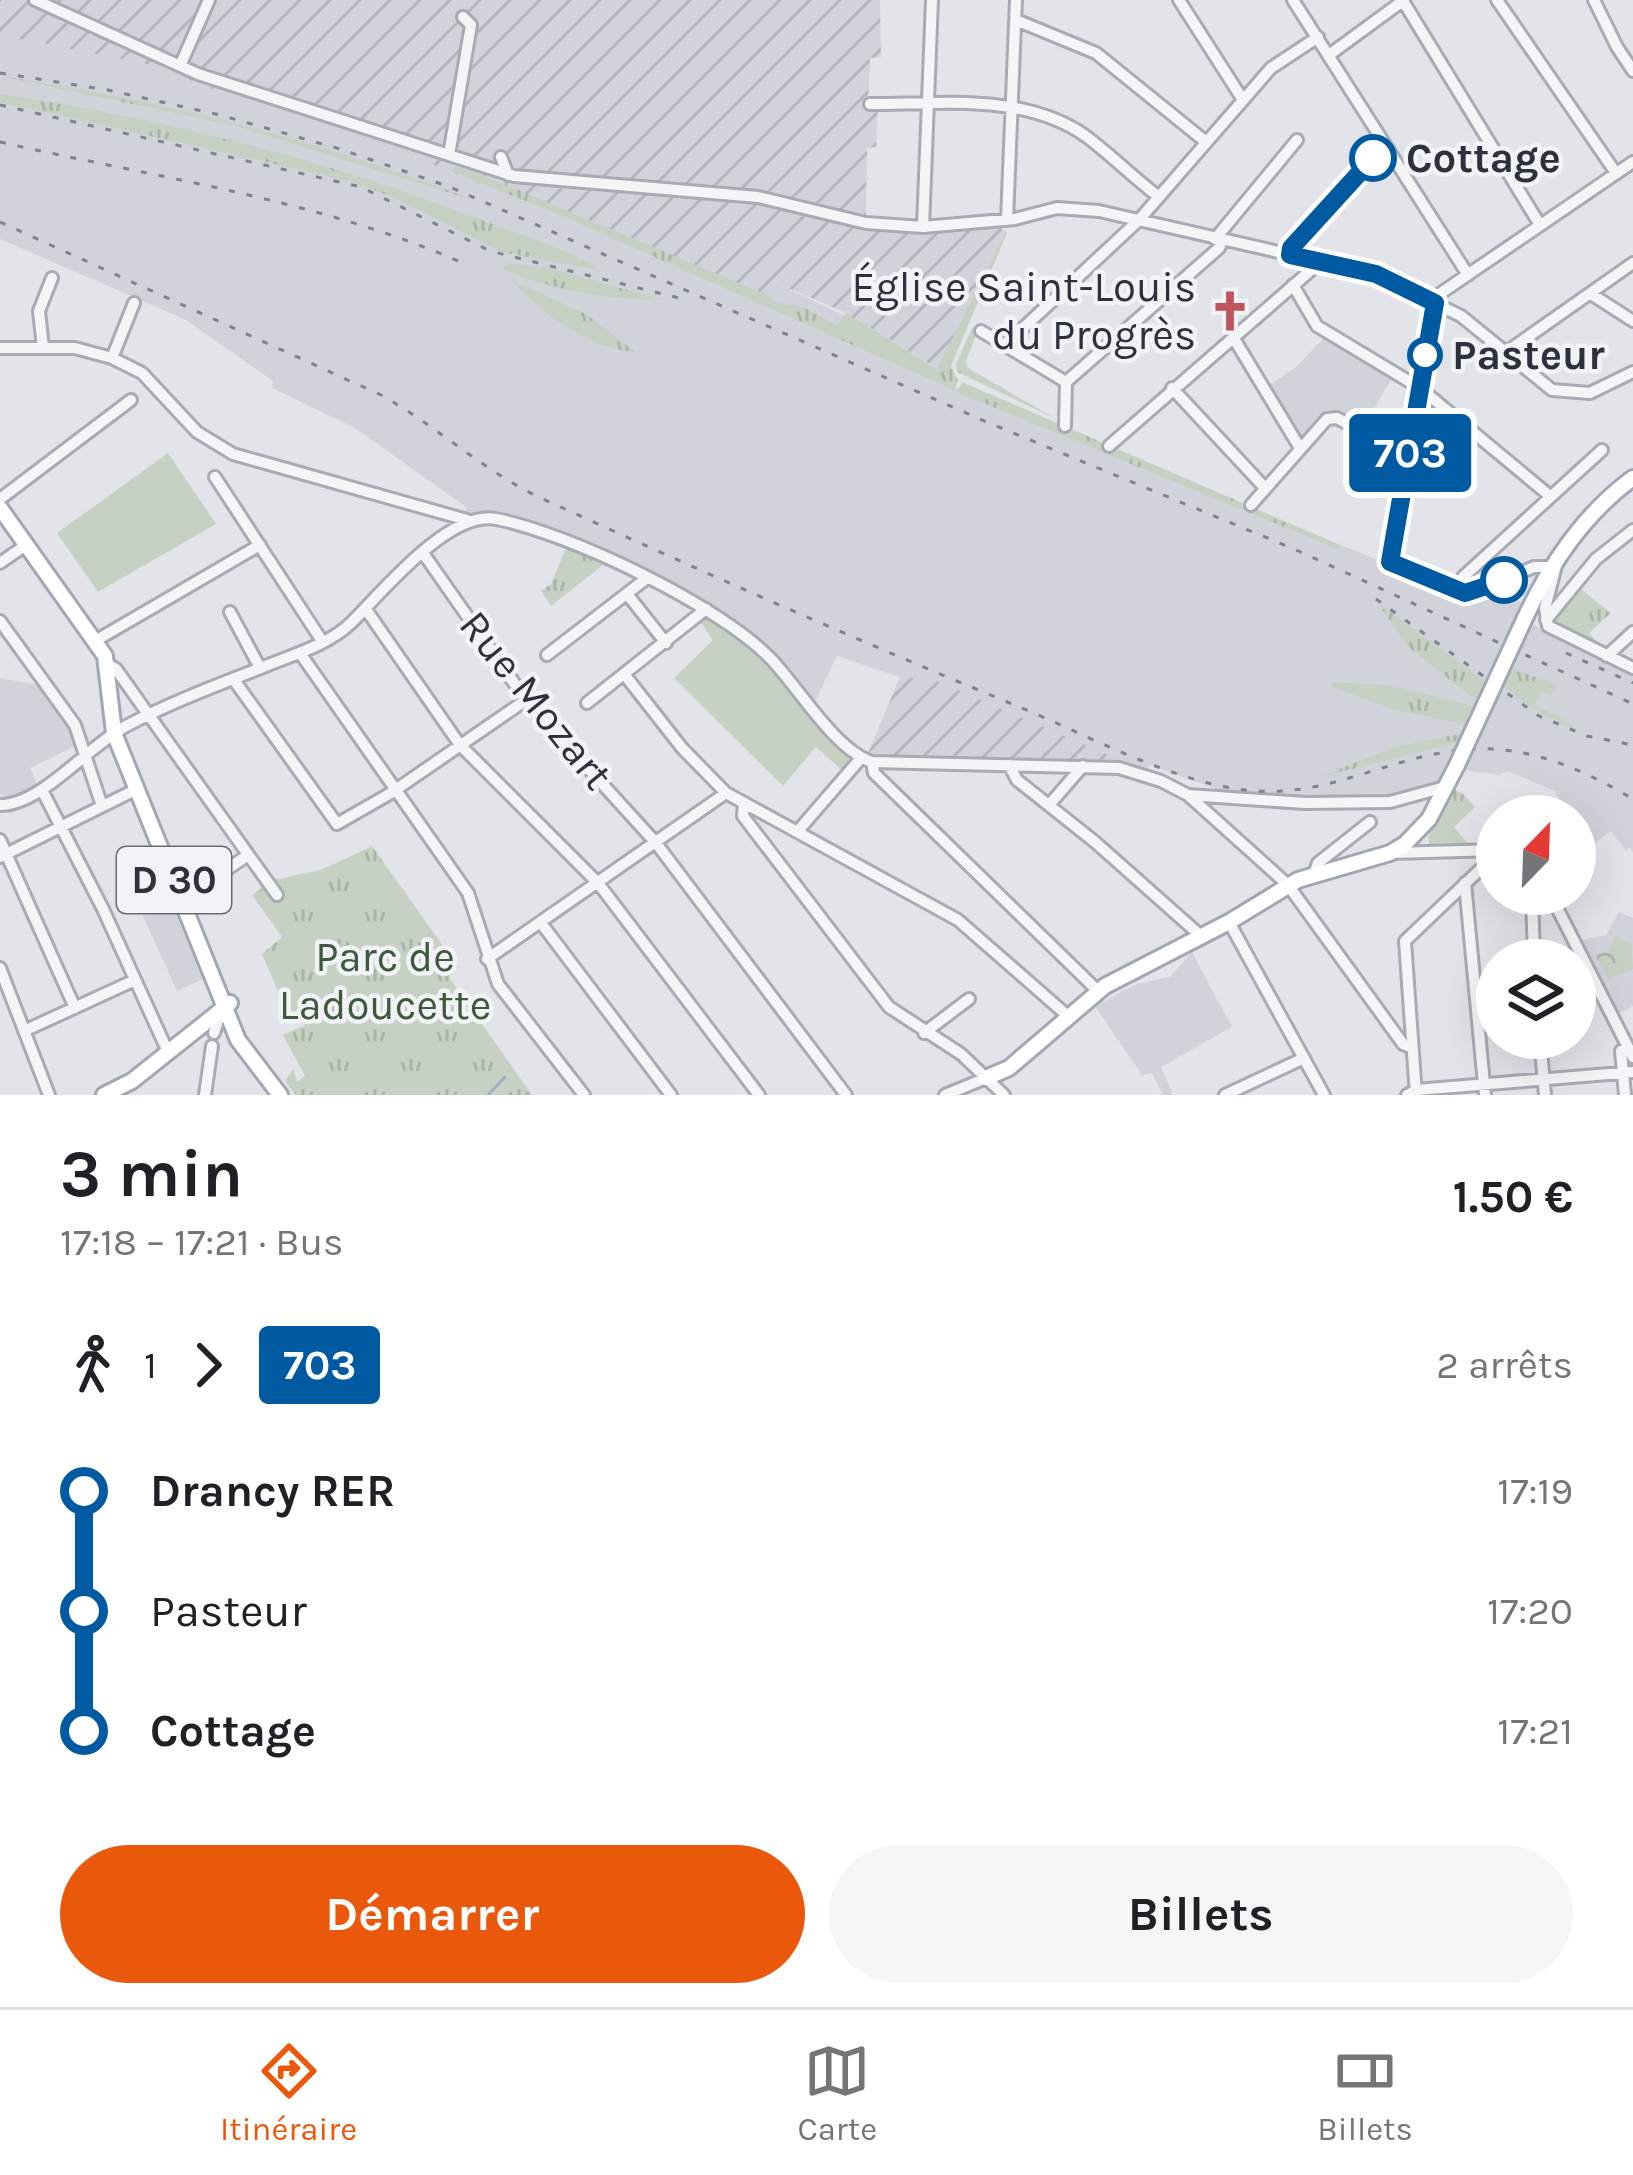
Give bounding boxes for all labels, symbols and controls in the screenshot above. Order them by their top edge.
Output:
place label: Cottage [1406,133,1561,183]
marker: Cottage [1351,136,1395,180]
place label: Église Saint-Louis du Progrès [851,261,1196,360]
church icon: Église Saint-Louis du Progrès [1207,288,1253,334]
place label: Pasteur [1452,330,1605,380]
marker: Pasteur [1409,339,1441,371]
line badge: 703 [1341,414,1479,492]
text: 703 [1373,428,1447,478]
unlabelled marker [1482,558,1526,602]
street label: Rue Mozart [449,601,623,799]
north arrow [1476,795,1596,915]
map controls [1476,795,1596,1059]
road number: D 30 [117,847,231,913]
park label: Parc de Ladoucette [279,932,491,1030]
button: layers [1476,939,1596,1059]
text: 3 min [60,1135,243,1213]
text: 1.50 € [1453,1171,1573,1223]
text: 17:18 – 17:21 · Bus [60,1219,344,1265]
icon: walk [60,1332,126,1398]
icon: forward [175,1332,241,1398]
text: 703 [283,1340,356,1390]
text: 1 [144,1342,157,1388]
text: 2 arrêts [1436,1342,1573,1388]
text: Drancy RER [150,1465,395,1517]
text: 17:19 [1497,1468,1573,1514]
text: Pasteur [150,1585,307,1637]
text: 17:20 [1487,1588,1573,1634]
text: Cottage [150,1705,316,1757]
text: 17:21 [1497,1708,1573,1754]
button: Démarrer [60,1845,805,1983]
button: Billets [829,1845,1573,1983]
tab: Itinéraire [220,2038,357,2148]
tab: Carte [797,2038,877,2148]
tab: Billets [1317,2038,1413,2148]

